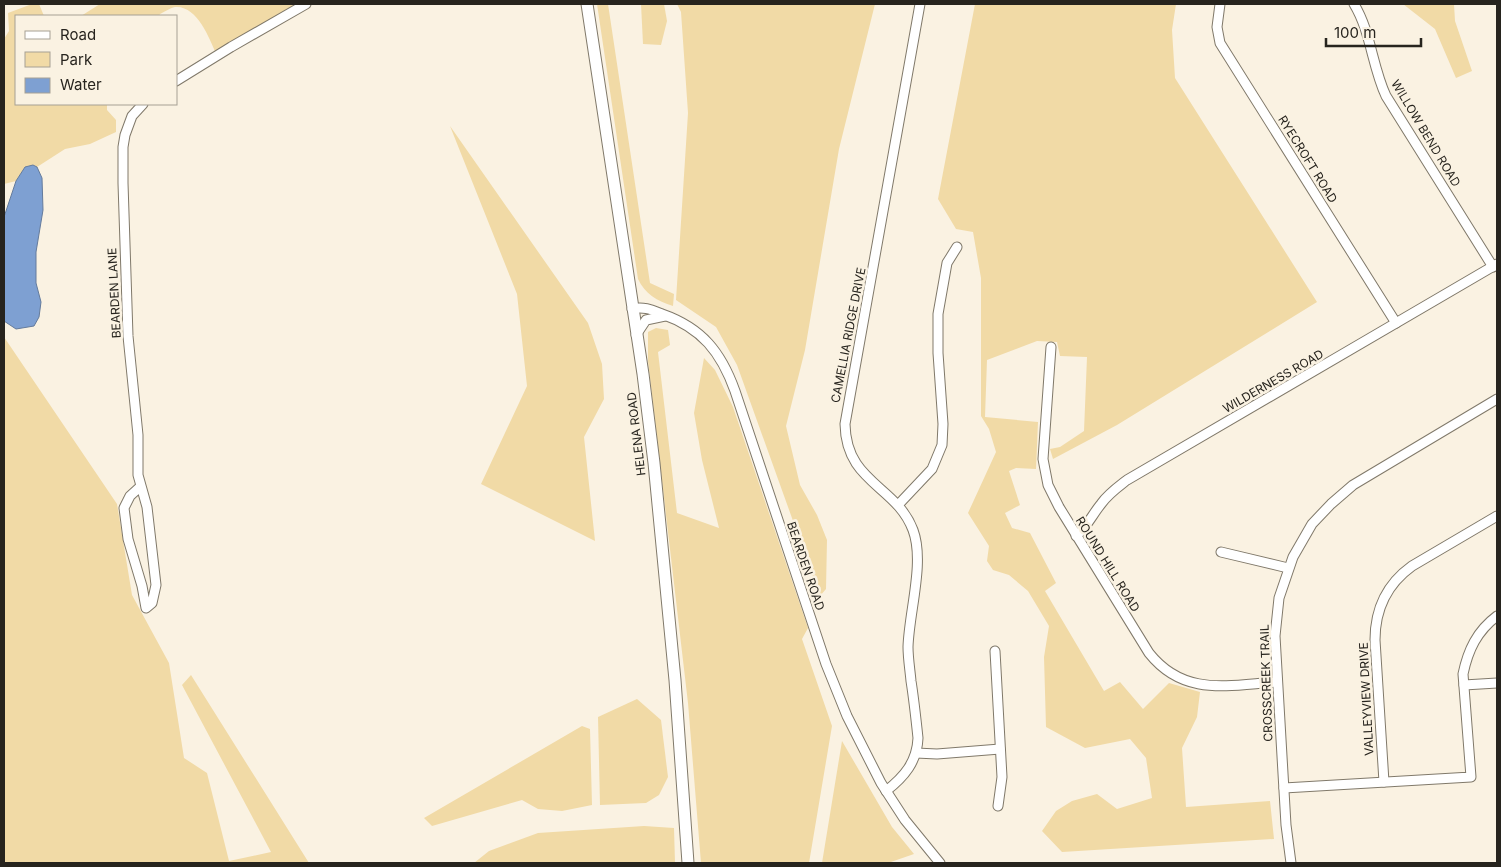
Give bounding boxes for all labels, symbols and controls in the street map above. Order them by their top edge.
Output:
legend [15,15,178,105]
scale bar [1326,15,1421,47]
text: 100 m [1334,23,1376,42]
text: Road [60,25,96,44]
text: Park [60,50,93,69]
text: Water [60,75,102,94]
street label: WILLOW BEND ROAD [1388,77,1464,189]
street label: RYECROFT ROAD [1275,113,1341,205]
street label: BEARDEN LANE [104,247,124,339]
street label: CAMELLIA RIDGE DRIVE [828,266,868,404]
street label: WILDERNESS ROAD [1220,346,1326,416]
street label: HELENA ROAD [623,391,649,477]
street label: ROUND HILL ROAD [1073,514,1143,614]
street label: BEARDEN ROAD [784,520,828,612]
street label: CROSSCREEK TRAIL [1256,624,1276,742]
street label: VALLEYVIEW DRIVE [1356,642,1376,756]

